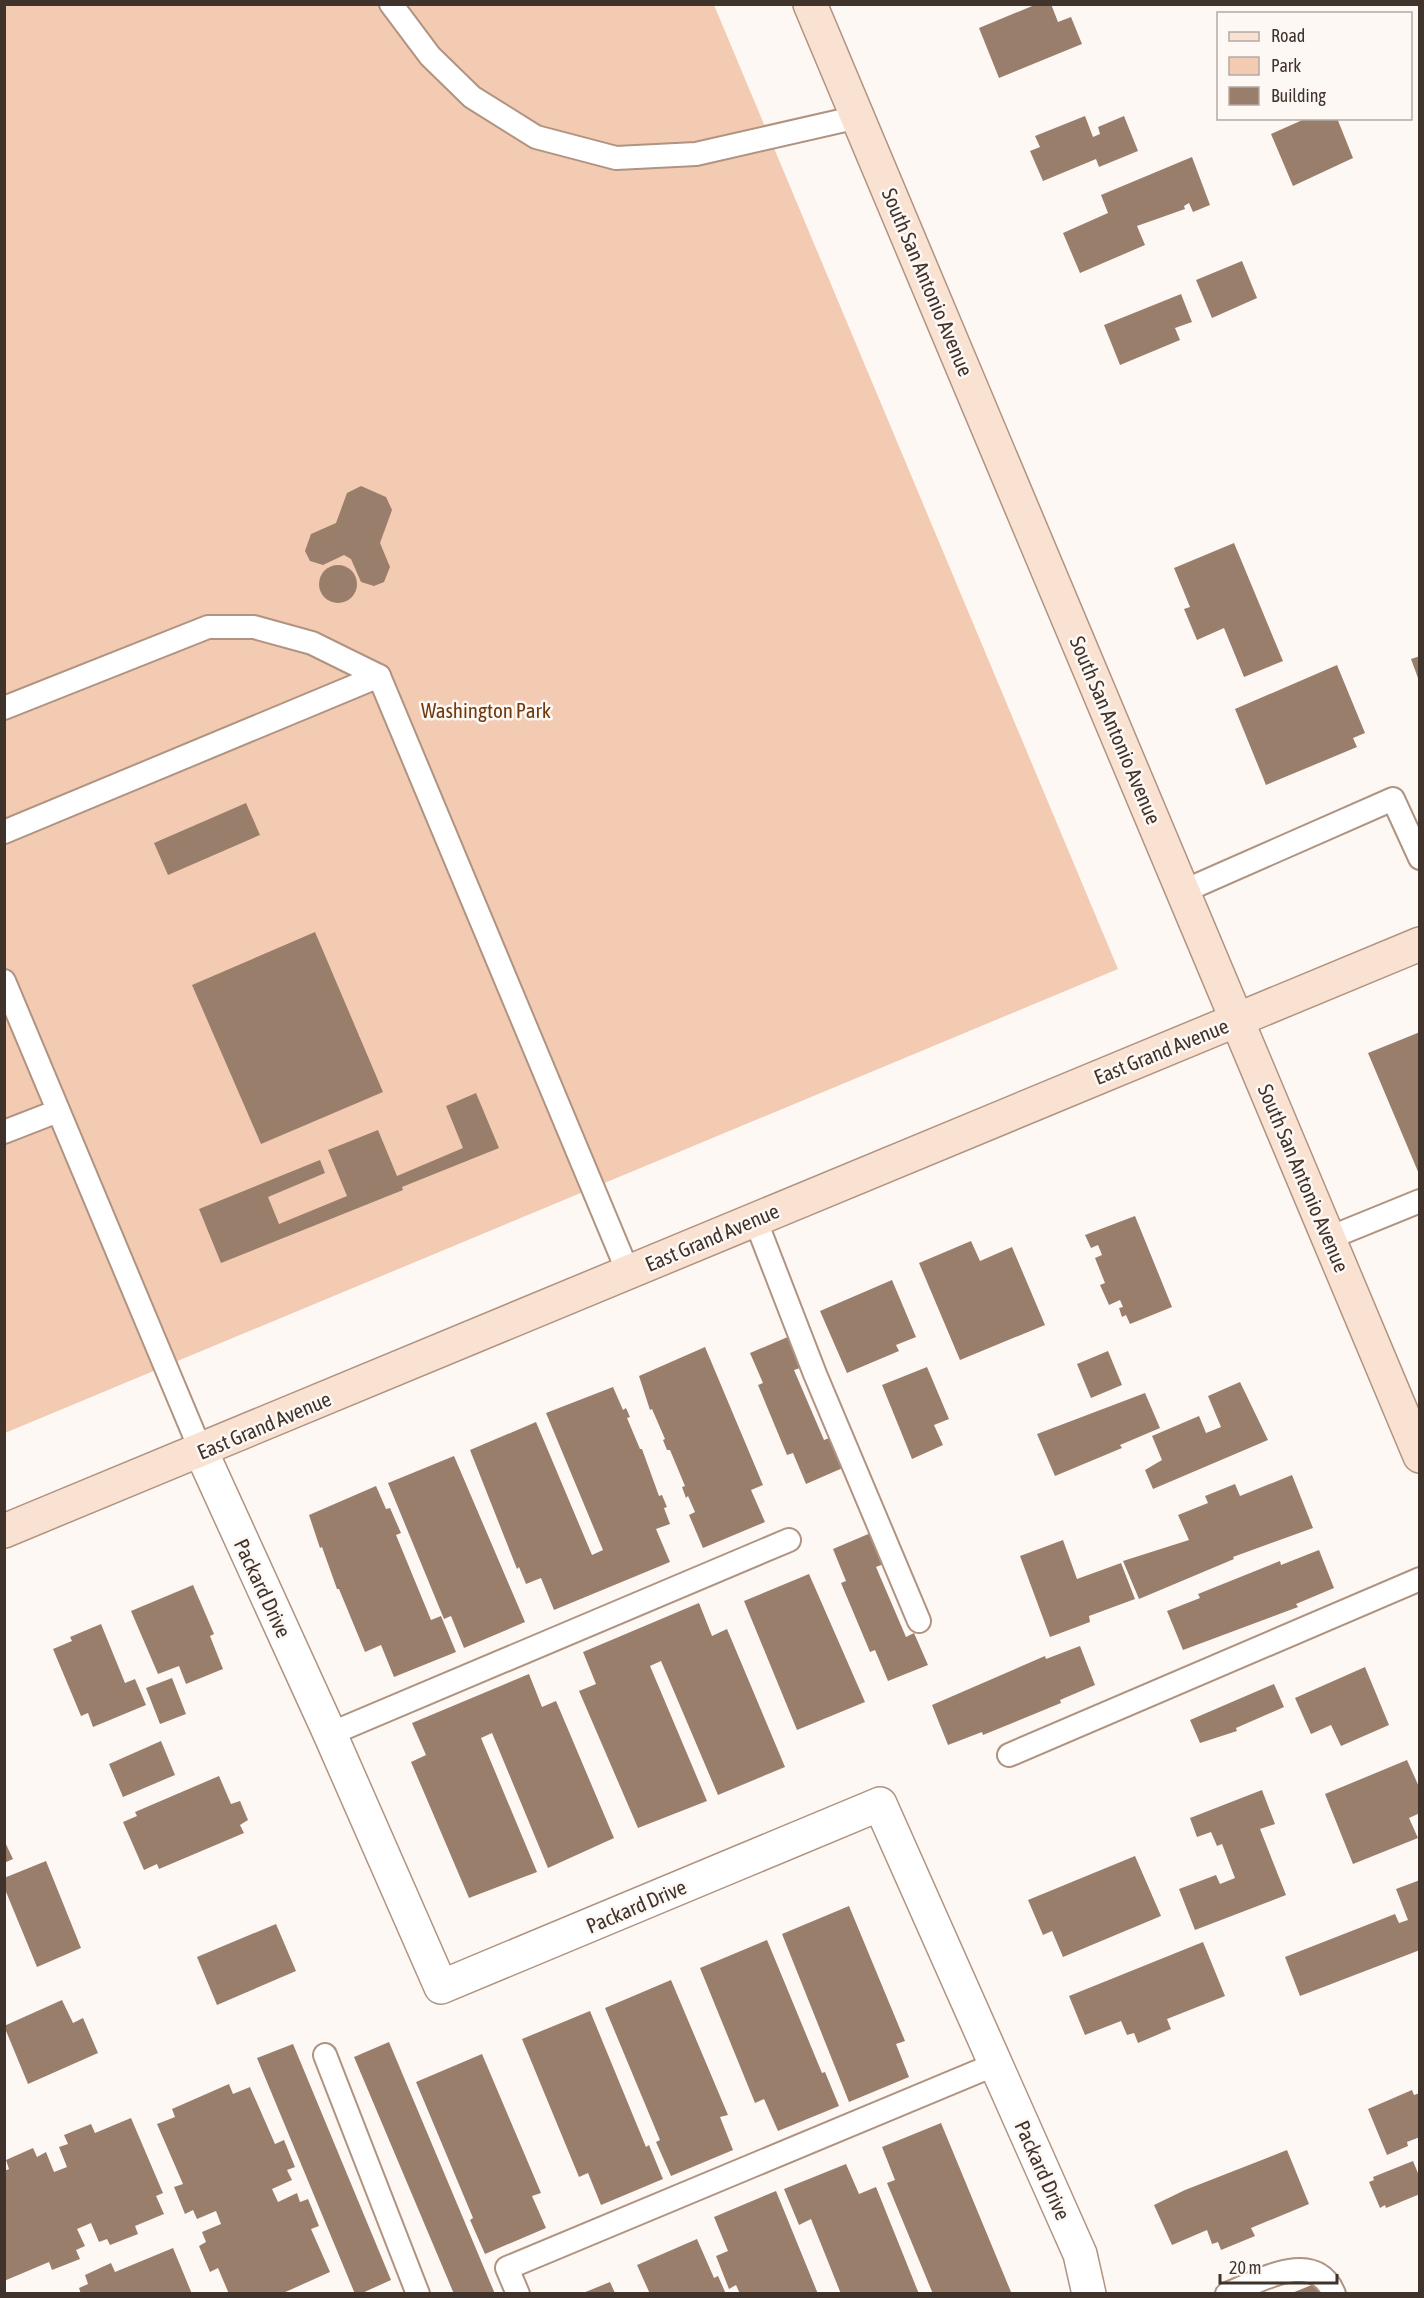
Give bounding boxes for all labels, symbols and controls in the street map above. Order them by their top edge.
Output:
legend [1217,12,1412,120]
text: Road [1271,25,1305,46]
text: Park [1271,55,1301,76]
text: Building [1271,85,1326,106]
street label: South San Antonio Avenue [878,184,978,380]
street label: South San Antonio Avenue [1066,632,1166,828]
park label: Washington Park [421,698,551,722]
street label: East Grand Avenue [1090,1013,1232,1089]
street label: South San Antonio Avenue [1254,1080,1354,1276]
street label: East Grand Avenue [642,1198,782,1276]
street label: East Grand Avenue [194,1386,334,1464]
street label: Packard Drive [230,1535,296,1641]
street label: Packard Drive [582,1874,690,1938]
street label: Packard Drive [1010,2117,1076,2223]
scale bar [1220,2247,1337,2285]
text: 20 m [1229,2257,1261,2278]

